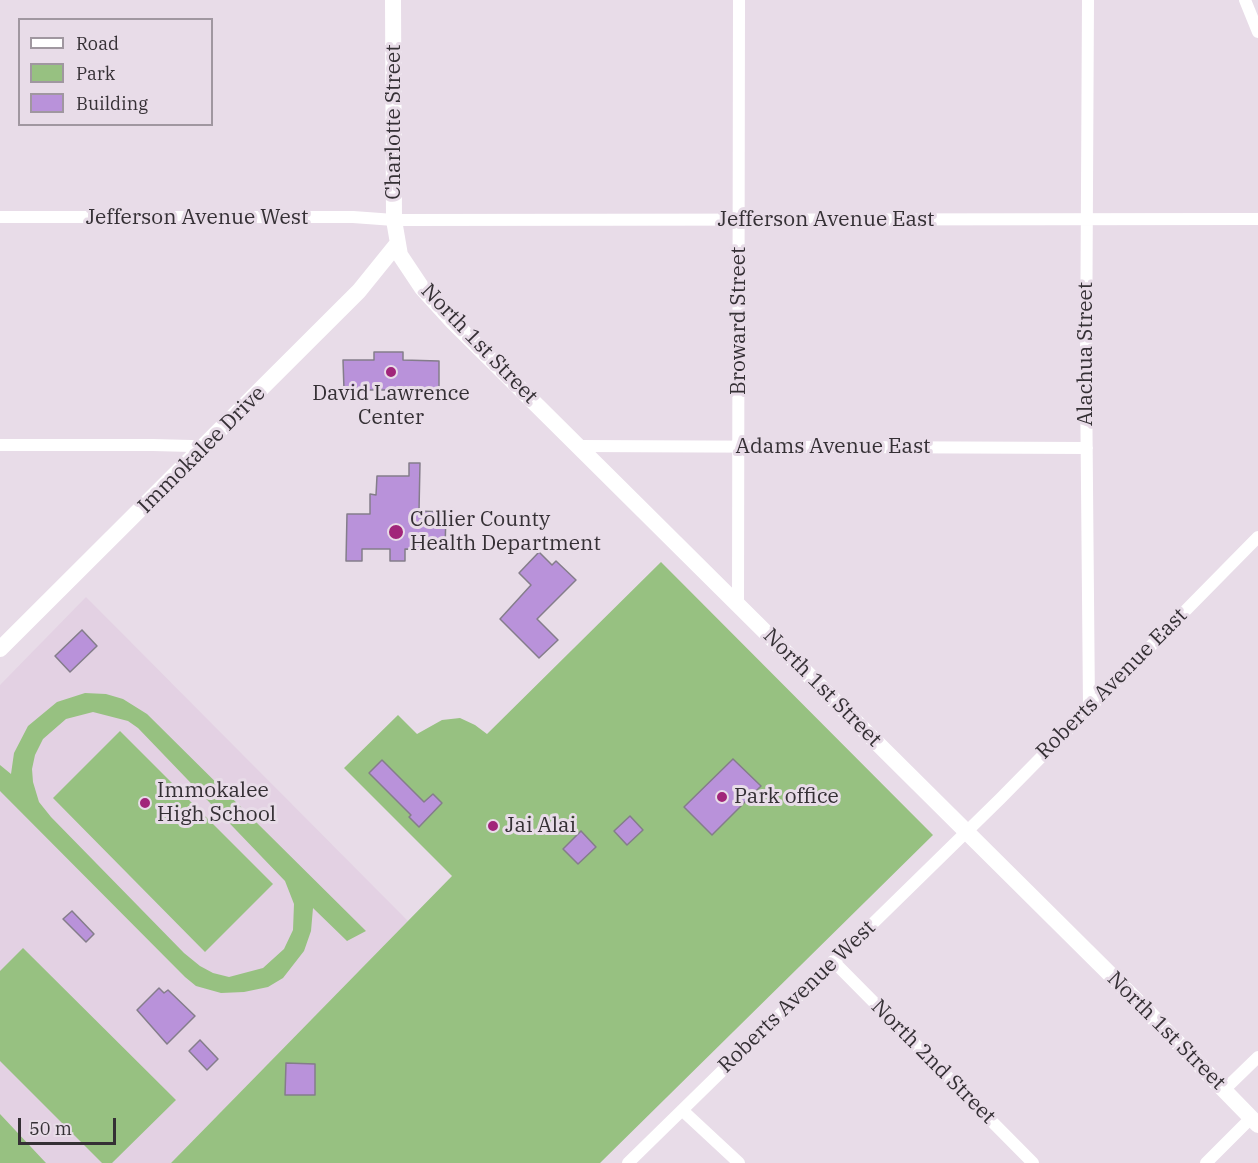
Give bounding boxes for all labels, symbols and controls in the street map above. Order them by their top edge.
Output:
legend [18,18,213,126]
text: Road [76,32,119,55]
street label: Charlotte Street [381,44,407,200]
text: Park [76,62,115,85]
text: Building [76,92,148,115]
street label: Jefferson Avenue West [86,205,308,231]
street label: Jefferson Avenue East [718,207,934,233]
street label: Broward Street [726,247,752,395]
street label: North 1st Street [415,279,543,409]
street label: Alachua Street [1073,282,1099,426]
marker: David Lawrence Center [384,365,398,379]
street label: Immokalee Drive [133,381,271,519]
place label: David Lawrence Center [312,381,470,431]
street label: Adams Avenue East [736,434,930,460]
place label: Collier County Health Department [410,507,601,557]
marker: Collier County Health Department [387,523,405,541]
street label: Roberts Avenue East [1031,603,1193,765]
street label: North 1st Street [758,624,886,752]
place label: Immokalee High School [157,778,276,828]
place label: Park office [734,784,839,810]
marker: Park office [715,790,729,804]
marker: Immokalee High School [138,796,152,810]
place label: Jai Alai [505,813,576,839]
marker: Jai Alai [486,819,500,833]
street label: Roberts Avenue West [713,916,881,1078]
street label: North 1st Street [1102,967,1230,1095]
street label: North 2nd Street [866,995,1000,1129]
scale bar [21,1106,118,1144]
text: 50 m [29,1117,72,1140]

